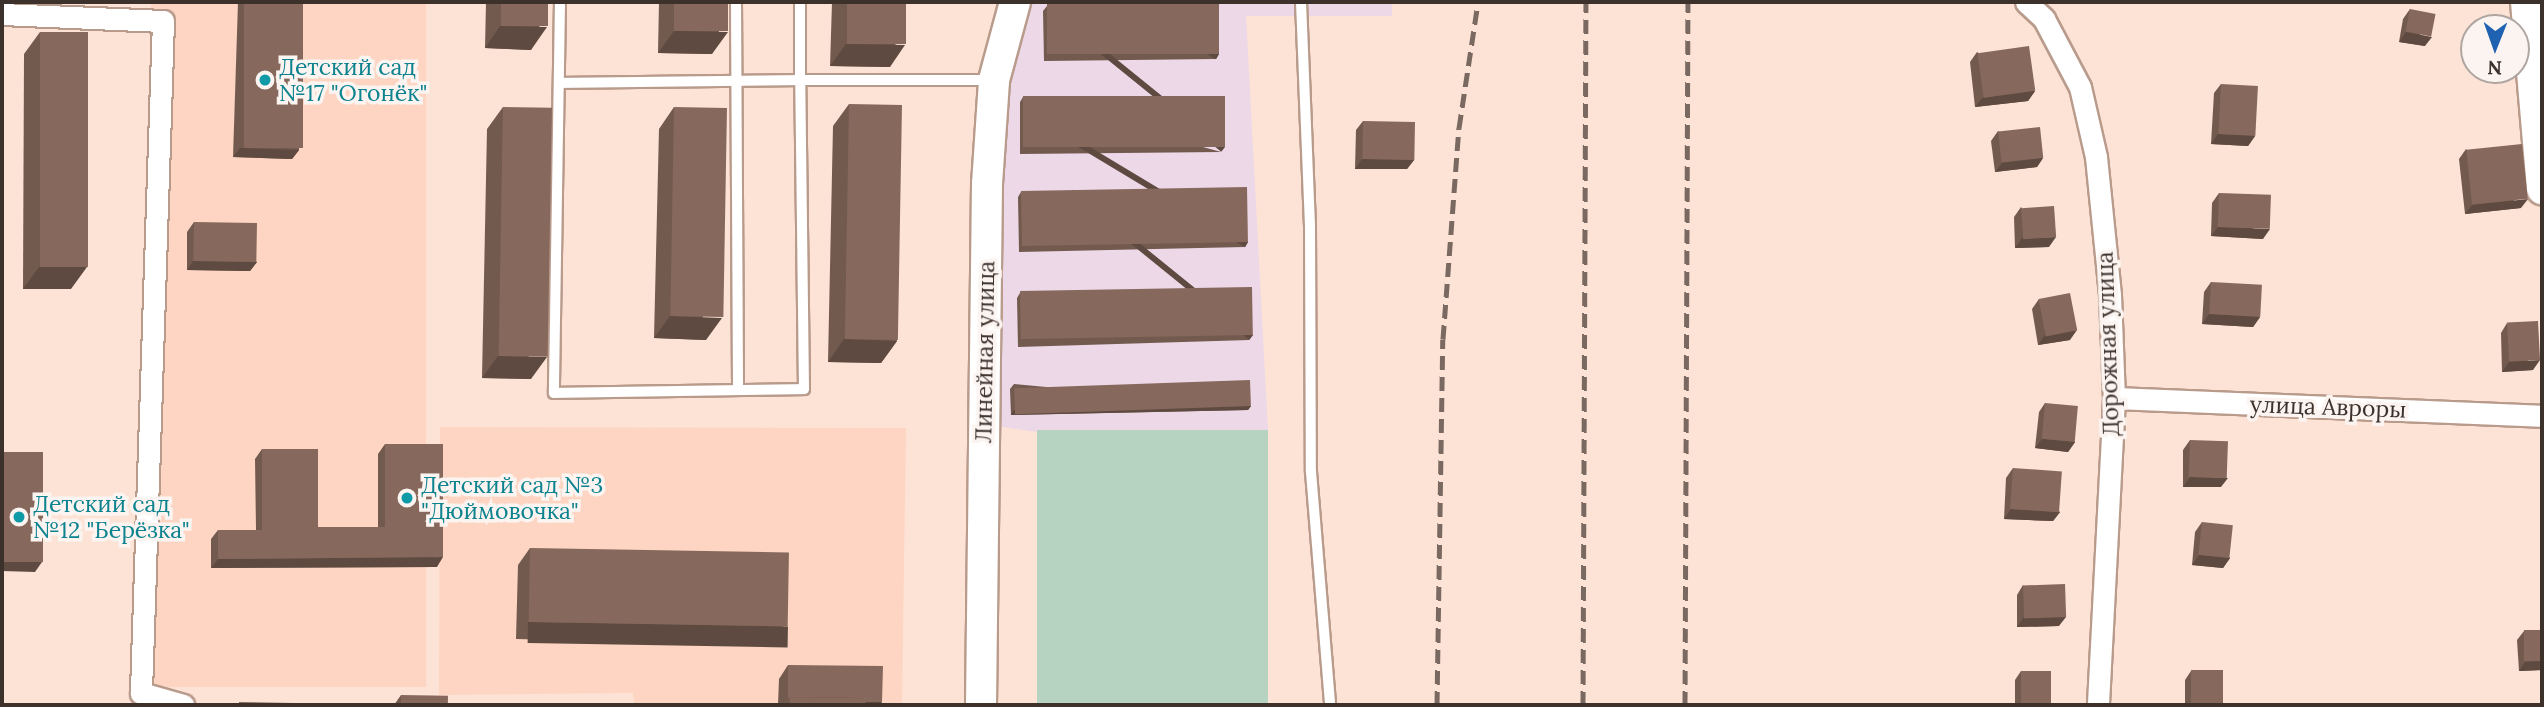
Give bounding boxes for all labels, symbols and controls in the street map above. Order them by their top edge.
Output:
north arrow [2460,14,2530,84]
place label: Детский сад №17 "Огонёк" [279,53,427,107]
text: N [2487,56,2502,80]
marker: Детский сад №17 "Огонёк" [257,72,273,88]
street label: Дорожная улица [2091,251,2125,437]
street label: Линейная улица [970,261,1000,443]
street label: улица Авроры [2249,390,2407,424]
place label: Детский сад №3 "Дюймовочка" [421,471,603,525]
place label: Детский сад №12 "Берёзка" [33,490,190,544]
marker: Детский сад №3 "Дюймовочка" [399,490,415,506]
marker: Детский сад №12 "Берёзка" [11,509,27,525]

